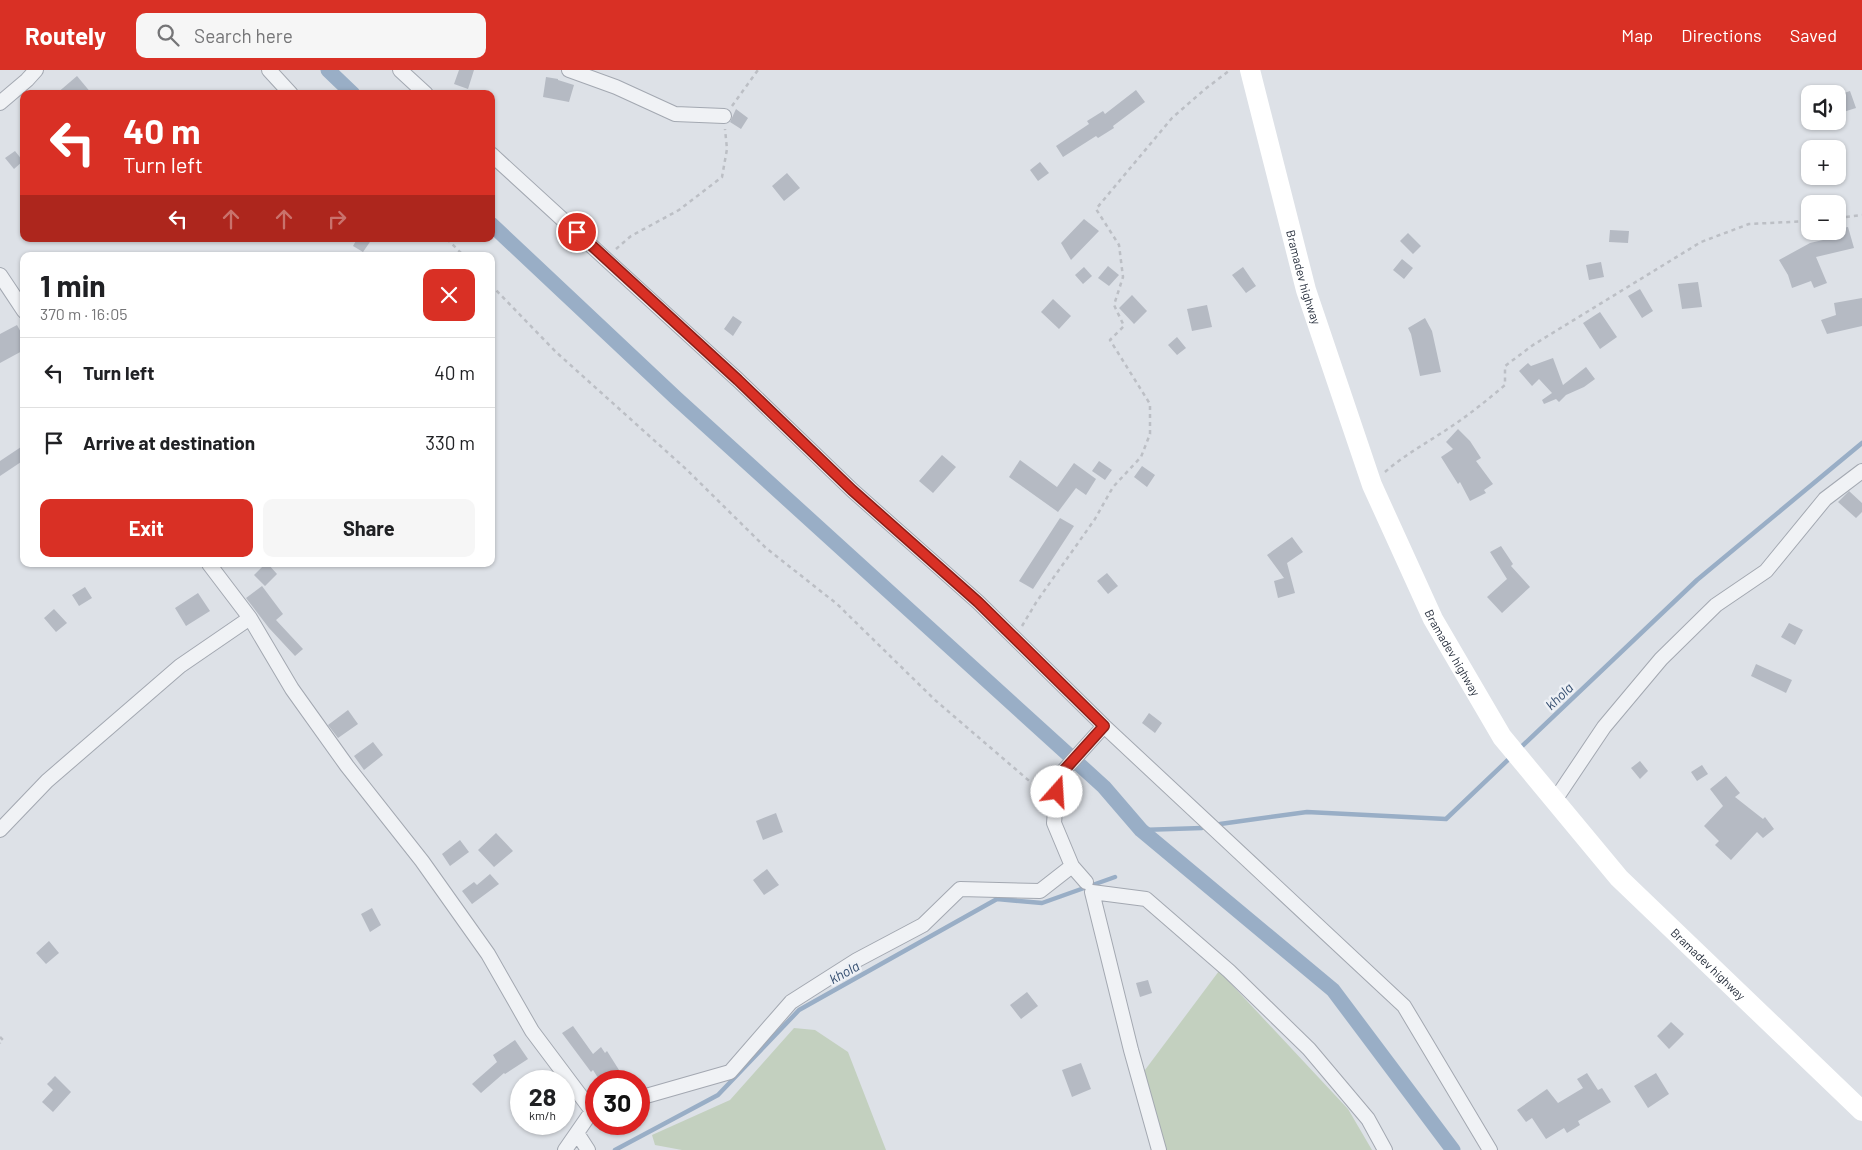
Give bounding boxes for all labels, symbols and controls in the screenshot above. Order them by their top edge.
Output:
search box [136,13,486,58]
text: Routely [25,21,106,50]
icon: search [154,21,182,49]
text: Search here [194,24,293,47]
text: Map [1621,24,1653,46]
text: Directions [1681,24,1762,46]
text: Saved [1790,24,1837,46]
map controls [1801,85,1846,240]
button: sound [1801,85,1846,130]
text: 40 m [123,109,200,151]
icon: left [40,110,105,175]
button: + [1801,140,1846,185]
text: Turn left [123,151,203,177]
button: − [1801,195,1846,240]
icon: left [164,205,192,233]
icon: ahead [217,205,245,233]
icon: ahead [270,205,298,233]
icon: right [323,205,351,233]
pin [556,211,598,253]
icon: arrive [563,218,591,246]
street label: Bramadev highway [1284,228,1324,327]
text: 1 min [40,267,106,303]
button: close [423,269,475,321]
text: 370 m · 16:05 [40,304,128,323]
icon: left [40,359,68,387]
text: Turn left [83,361,154,384]
text: 40 m [434,361,475,384]
icon: arrive [40,429,68,457]
text: Arrive at destination [83,431,255,454]
text: 330 m [425,431,475,454]
button: Exit [40,499,253,557]
button: Share [263,499,475,557]
street label: Bramadev highway [1423,607,1484,699]
water label: khola [1542,679,1576,713]
position arrow [1030,765,1082,817]
street label: Bramadev highway [1668,925,1749,1003]
water label: khola [826,957,862,987]
speed limit sign: 30 [585,1070,650,1135]
text: 28 [529,1081,556,1111]
text: km/h [529,1108,556,1122]

